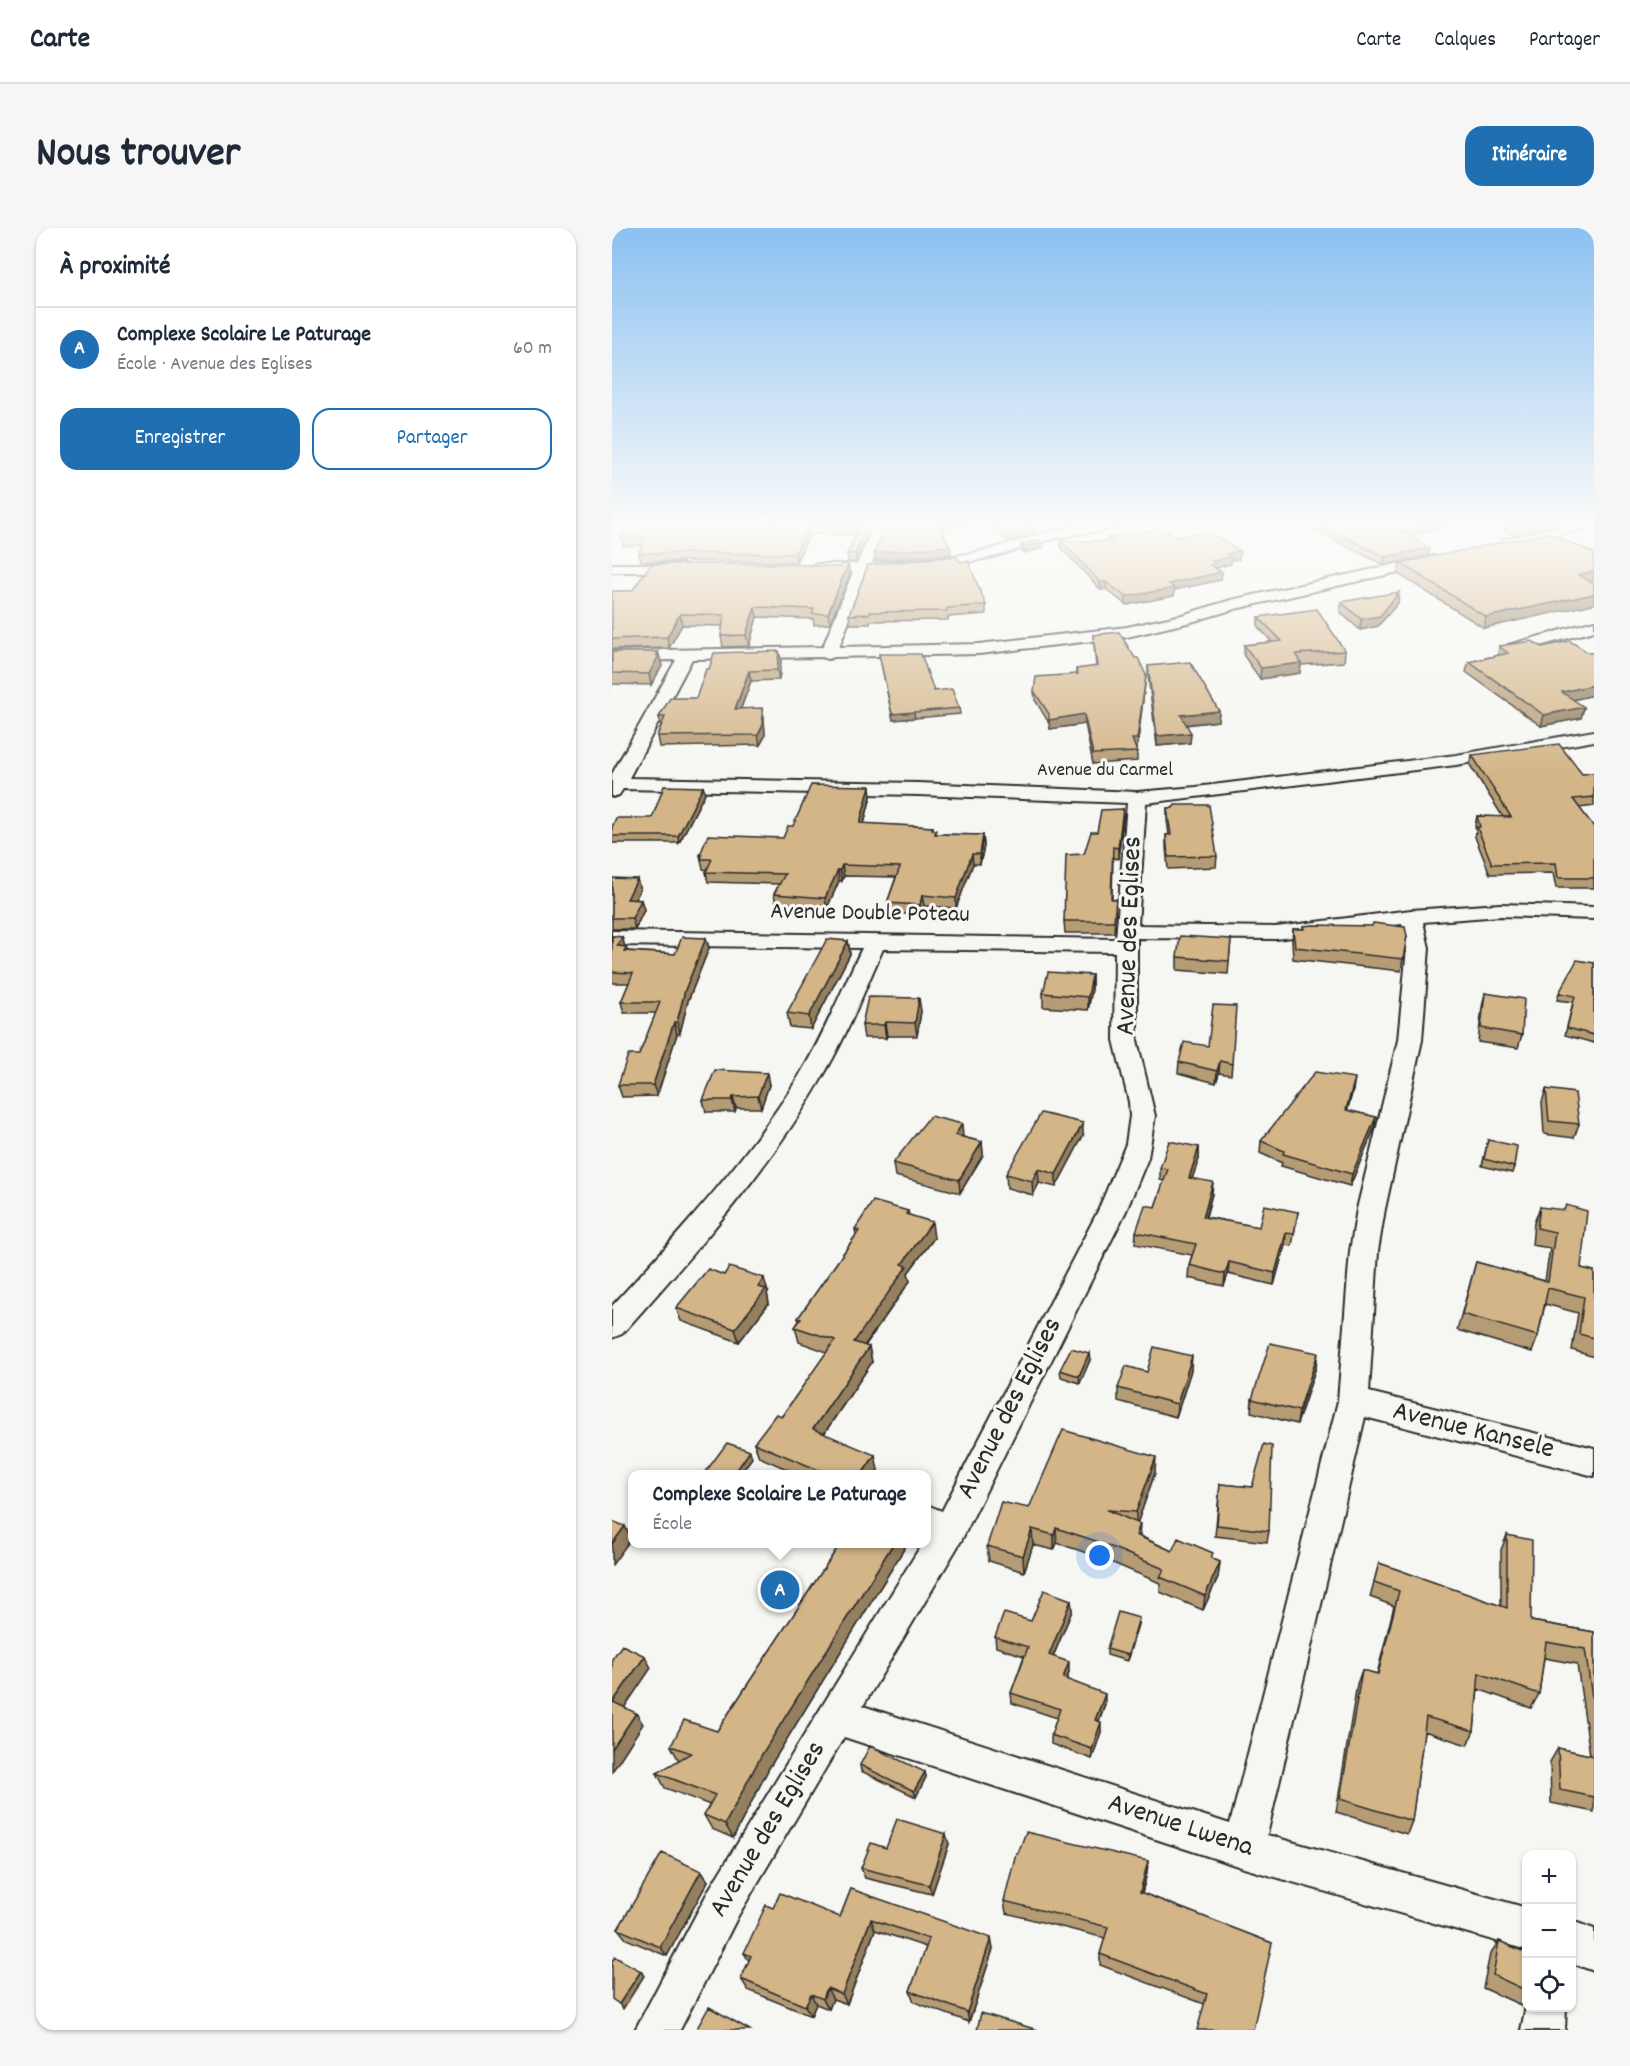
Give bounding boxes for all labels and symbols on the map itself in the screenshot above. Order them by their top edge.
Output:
street label: Avenue du Carmel [1037,757,1173,785]
street label: Avenue des Eglises [1108,836,1154,1036]
street label: Avenue Double Poteau [770,895,970,933]
street label: Avenue des Eglises [948,1311,1074,1507]
street label: Avenue Kansele [1388,1393,1558,1471]
your location [1085,1541,1114,1570]
pin: A [760,1568,800,1612]
street label: Avenue des Eglises [701,1734,837,1926]
street label: Avenue Lwena [1102,1785,1259,1870]

